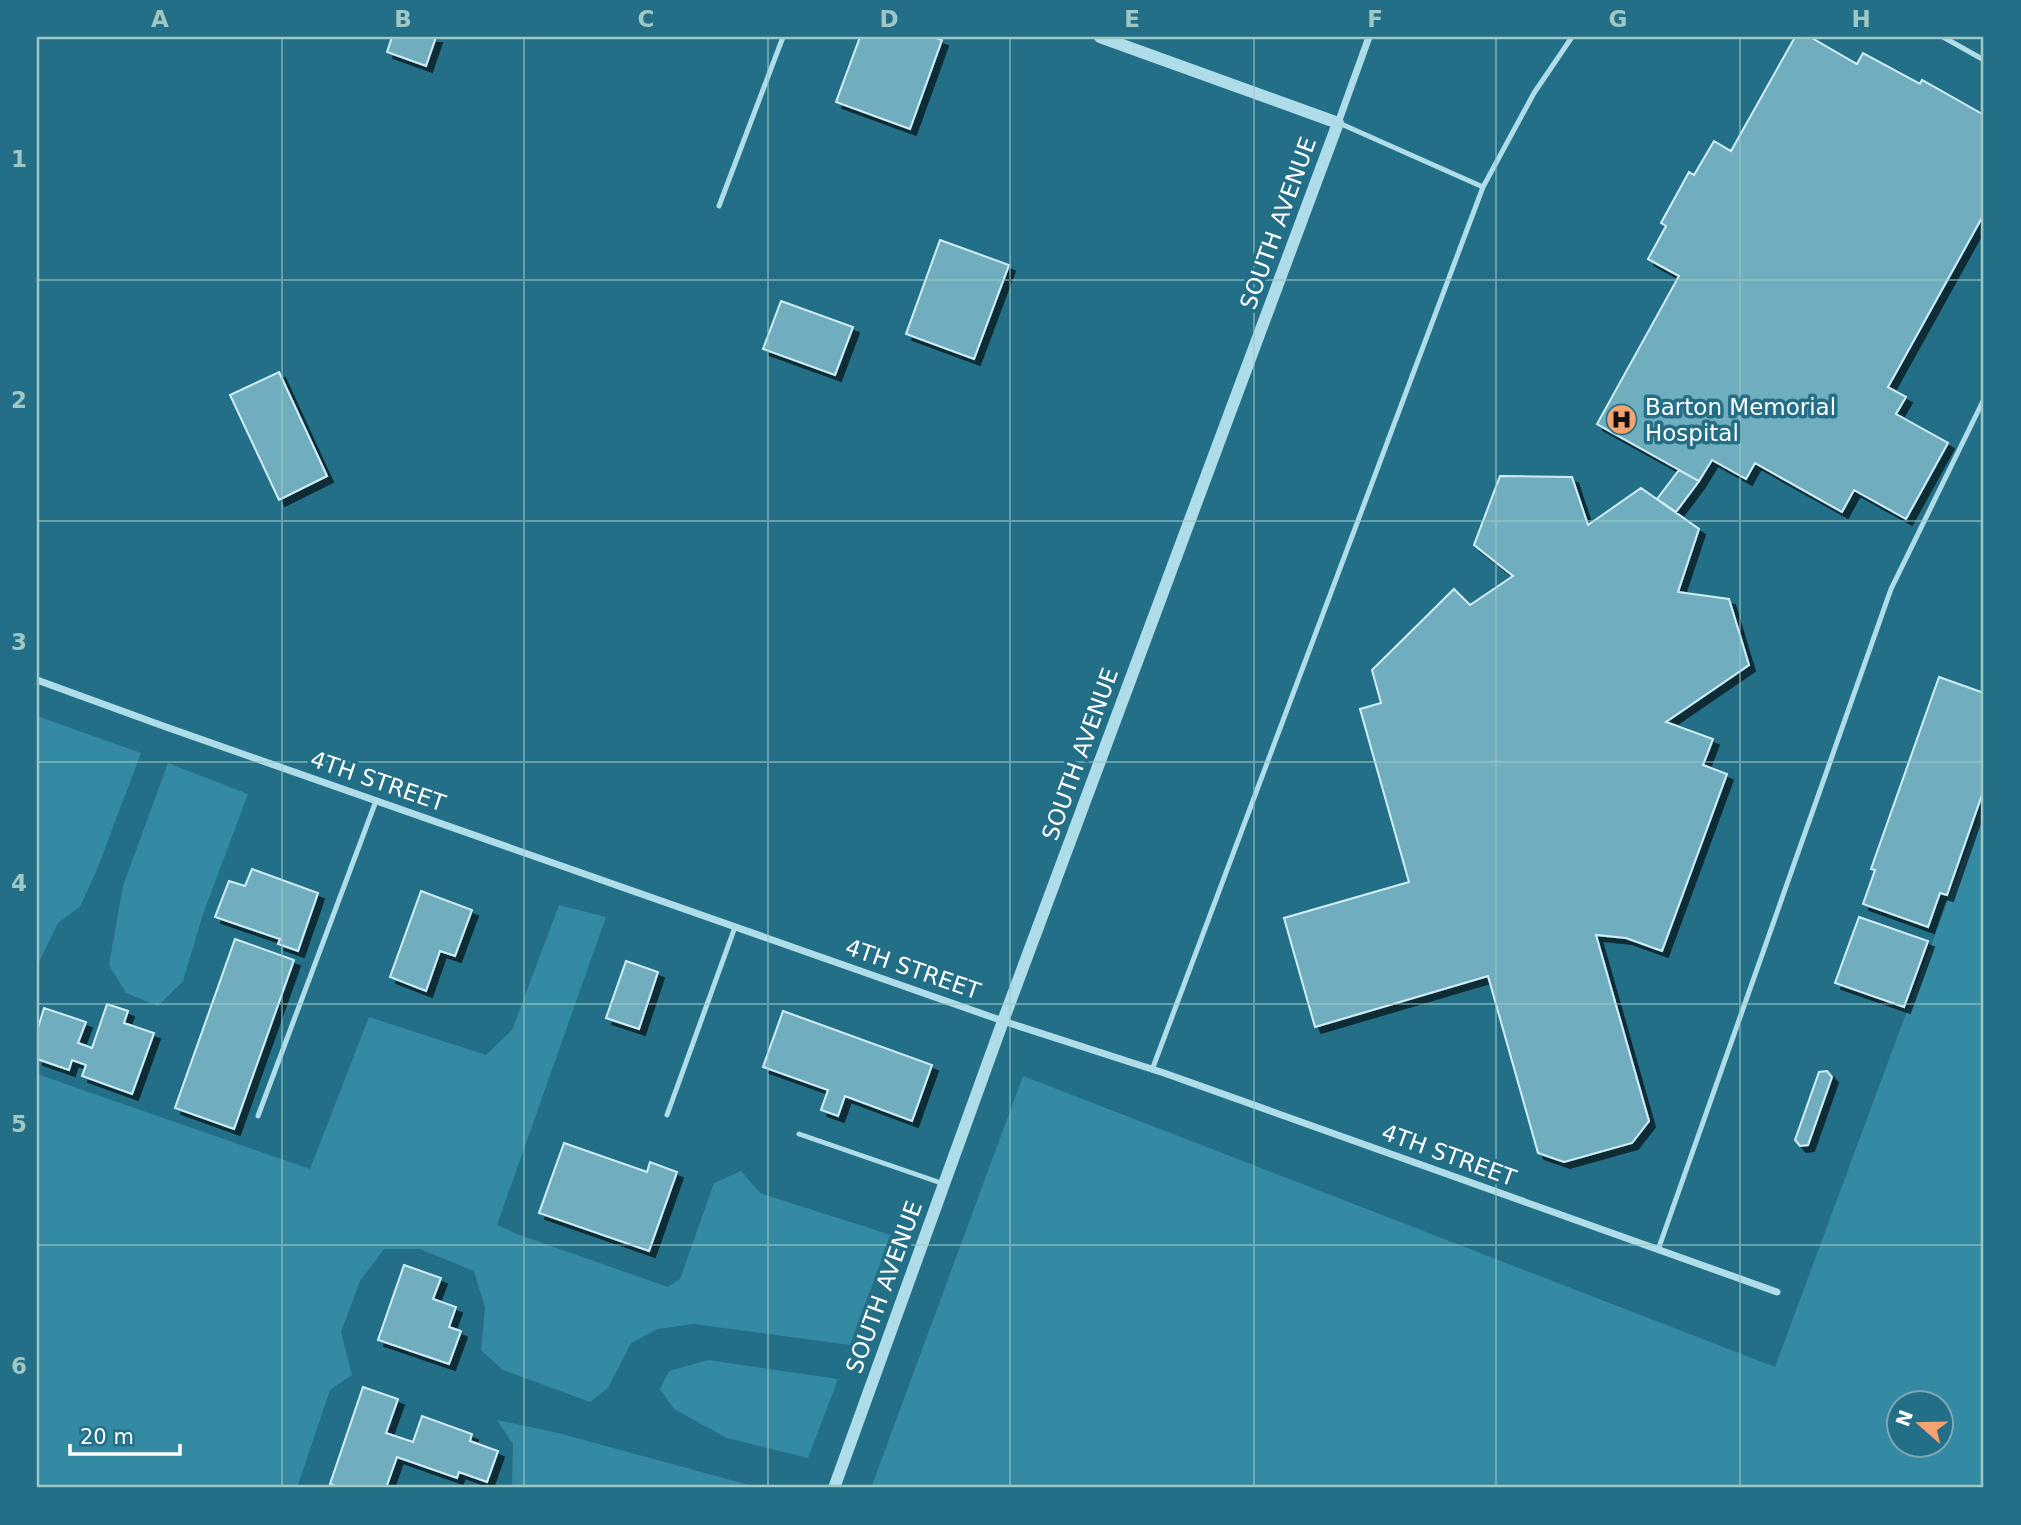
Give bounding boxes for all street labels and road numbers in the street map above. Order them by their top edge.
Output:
street label: SOUTH AVENUE [1235,133,1321,313]
street label: SOUTH AVENUE [1037,664,1123,844]
street label: 4TH STREET [307,746,450,817]
street label: 4TH STREET [842,934,985,1005]
street label: 4TH STREET [1378,1119,1521,1192]
street label: SOUTH AVENUE [841,1197,927,1377]

